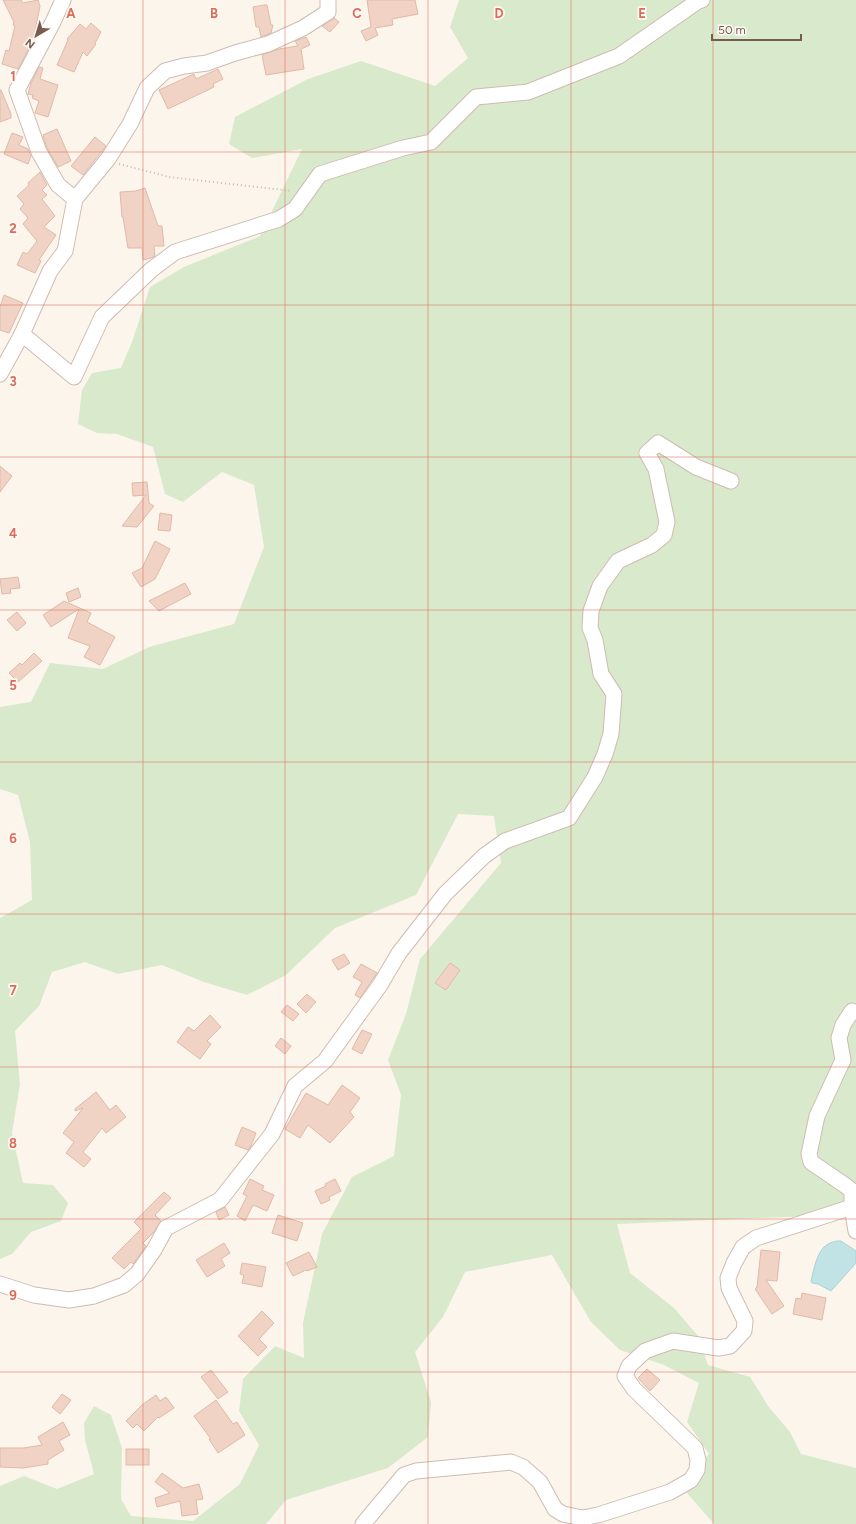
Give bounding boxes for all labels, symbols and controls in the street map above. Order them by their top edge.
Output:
text: A [66,6,76,21]
text: B [210,6,218,21]
text: C [352,6,362,21]
text: D [494,6,504,21]
text: E [638,6,646,21]
north arrow [16,16,56,56]
scale bar [712,16,801,42]
text: 50 m [718,23,746,37]
text: N [23,36,38,51]
text: 1 [10,69,16,84]
text: 2 [9,221,17,236]
text: 3 [9,374,17,389]
text: 4 [9,526,17,541]
text: 5 [9,678,17,693]
text: 6 [9,831,17,846]
text: 7 [9,983,17,998]
text: 8 [9,1136,17,1151]
text: 9 [9,1288,17,1303]

